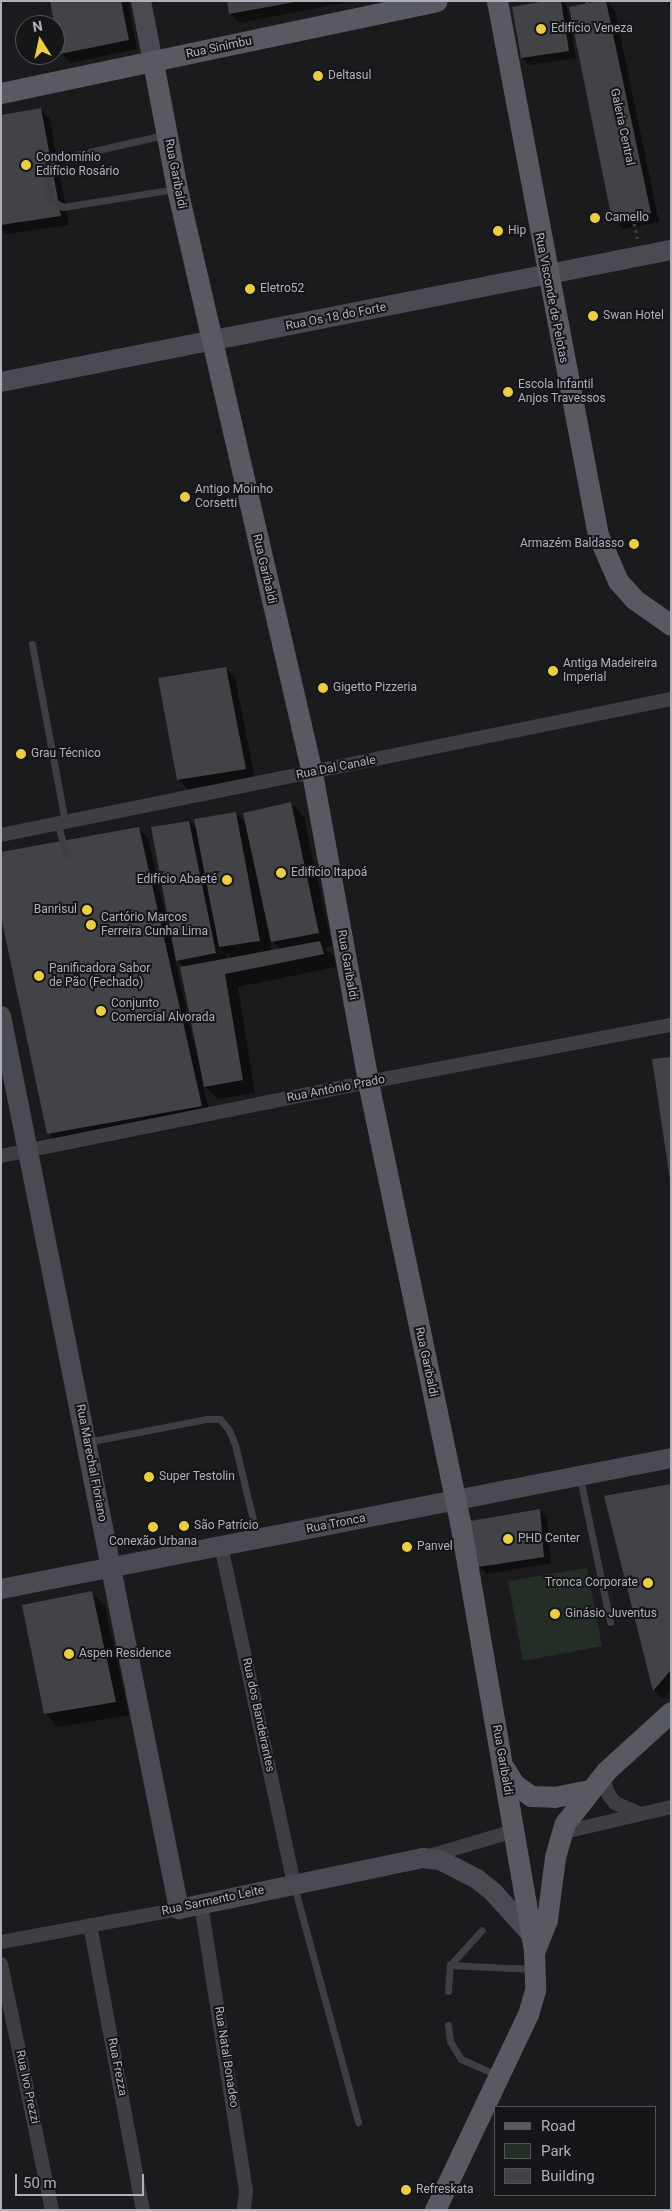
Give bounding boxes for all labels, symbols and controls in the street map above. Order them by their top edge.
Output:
north arrow [15,15,65,65]
text: N [31,17,44,35]
place label: Edifício Veneza [551,22,633,36]
marker: Edifício Veneza [535,23,547,35]
street label: Rua Sinimbu [185,34,253,62]
place label: Deltasul [328,69,371,83]
marker: Deltasul [312,70,324,82]
street label: Galeria Central [607,87,637,167]
street label: Rua Garibaldi [161,138,189,210]
place label: Condomínio Edifício Rosário [36,151,119,179]
marker: Condomínio Edifício Rosário [20,159,32,171]
place label: Camello [605,211,649,225]
marker: Camello [589,212,601,224]
place label: Hip [508,224,526,238]
marker: Hip [492,225,504,237]
street label: Rua Visconde de Pelotas [531,232,571,364]
place label: Eletro52 [260,282,304,296]
marker: Eletro52 [244,283,256,295]
street label: Rua Os 18 do Forte [285,300,387,334]
place label: Swan Hotel [603,309,664,323]
marker: Swan Hotel [587,310,599,322]
place label: Escola Infantil Anjos Travessos [518,378,606,406]
marker: Escola Infantil Anjos Travessos [502,386,514,398]
place label: Antigo Moinho Corsetti [195,483,273,511]
marker: Antigo Moinho Corsetti [179,491,191,503]
street label: Rua Garibaldi [249,533,279,605]
place label: Armazém Baldasso [520,537,624,551]
marker: Armazém Baldasso [628,538,640,550]
place label: Antiga Madeireira Imperial [563,657,657,685]
marker: Antiga Madeireira Imperial [547,665,559,677]
place label: Gigetto Pizzeria [333,681,417,695]
marker: Gigetto Pizzeria [317,682,329,694]
place label: Grau Técnico [31,747,101,761]
marker: Grau Técnico [15,748,27,760]
street label: Rua Dal Canale [295,753,377,783]
place label: Edifício Itapoá [291,866,367,880]
marker: Edifício Itapoá [275,867,287,879]
place label: Edifício Abaeté [137,873,217,887]
marker: Edifício Abaeté [221,874,233,886]
place label: Banrisul [34,903,77,917]
marker: Banrisul [81,904,93,916]
place label: Cartório Marcos Ferreira Cunha Lima [101,911,208,939]
marker: Cartório Marcos Ferreira Cunha Lima [85,919,97,931]
street label: Rua Garibaldi [334,929,360,1001]
place label: Panificadora Sabor de Pão (Fechado) [49,962,150,990]
marker: Panificadora Sabor de Pão (Fechado) [33,970,45,982]
place label: Conjunto Comercial Alvorada [111,997,215,1025]
marker: Conjunto Comercial Alvorada [95,1005,107,1017]
street label: Rua Antônio Prado [286,1072,386,1106]
street label: Rua Garibaldi [412,1326,440,1398]
street label: Rua Marechal Floriano [73,1403,109,1523]
place label: Super Testolin [159,1470,235,1484]
marker: Super Testolin [143,1471,155,1483]
street label: Rua Tronca [305,1511,367,1537]
place label: São Patrício [194,1519,259,1533]
marker: São Patrício [178,1520,190,1532]
marker: Conexão Urbana [147,1521,159,1533]
place label: PHD Center [518,1532,580,1546]
marker: PHD Center [502,1533,514,1545]
place label: Conexão Urbana [109,1535,197,1549]
place label: Panvel [417,1540,453,1554]
marker: Panvel [401,1541,413,1553]
place label: Tronca Corporate [545,1576,638,1590]
marker: Tronca Corporate [642,1577,654,1589]
place label: Ginásio Juventus [565,1607,657,1621]
marker: Ginásio Juventus [549,1608,561,1620]
place label: Aspen Residence [79,1647,171,1661]
marker: Aspen Residence [63,1648,75,1660]
street label: Rua dos Bandeirantes [239,1657,277,1773]
street label: Rua Garibaldi [489,1724,515,1796]
street label: Rua Sarmento Leite [160,1883,266,1919]
street label: Rua Natal Bonadeo [211,2005,241,2109]
street label: Rua Frezza [104,2037,130,2097]
street label: Rua Ivo Prezzi [12,2049,42,2125]
legend [494,2106,657,2196]
text: Road [541,2117,575,2135]
text: Park [541,2142,571,2160]
scale bar [18,2164,146,2196]
text: Building [541,2167,595,2185]
text: 50 m [23,2174,57,2192]
place label: Refreskata [416,2183,474,2197]
marker: Refreskata [400,2184,412,2196]

